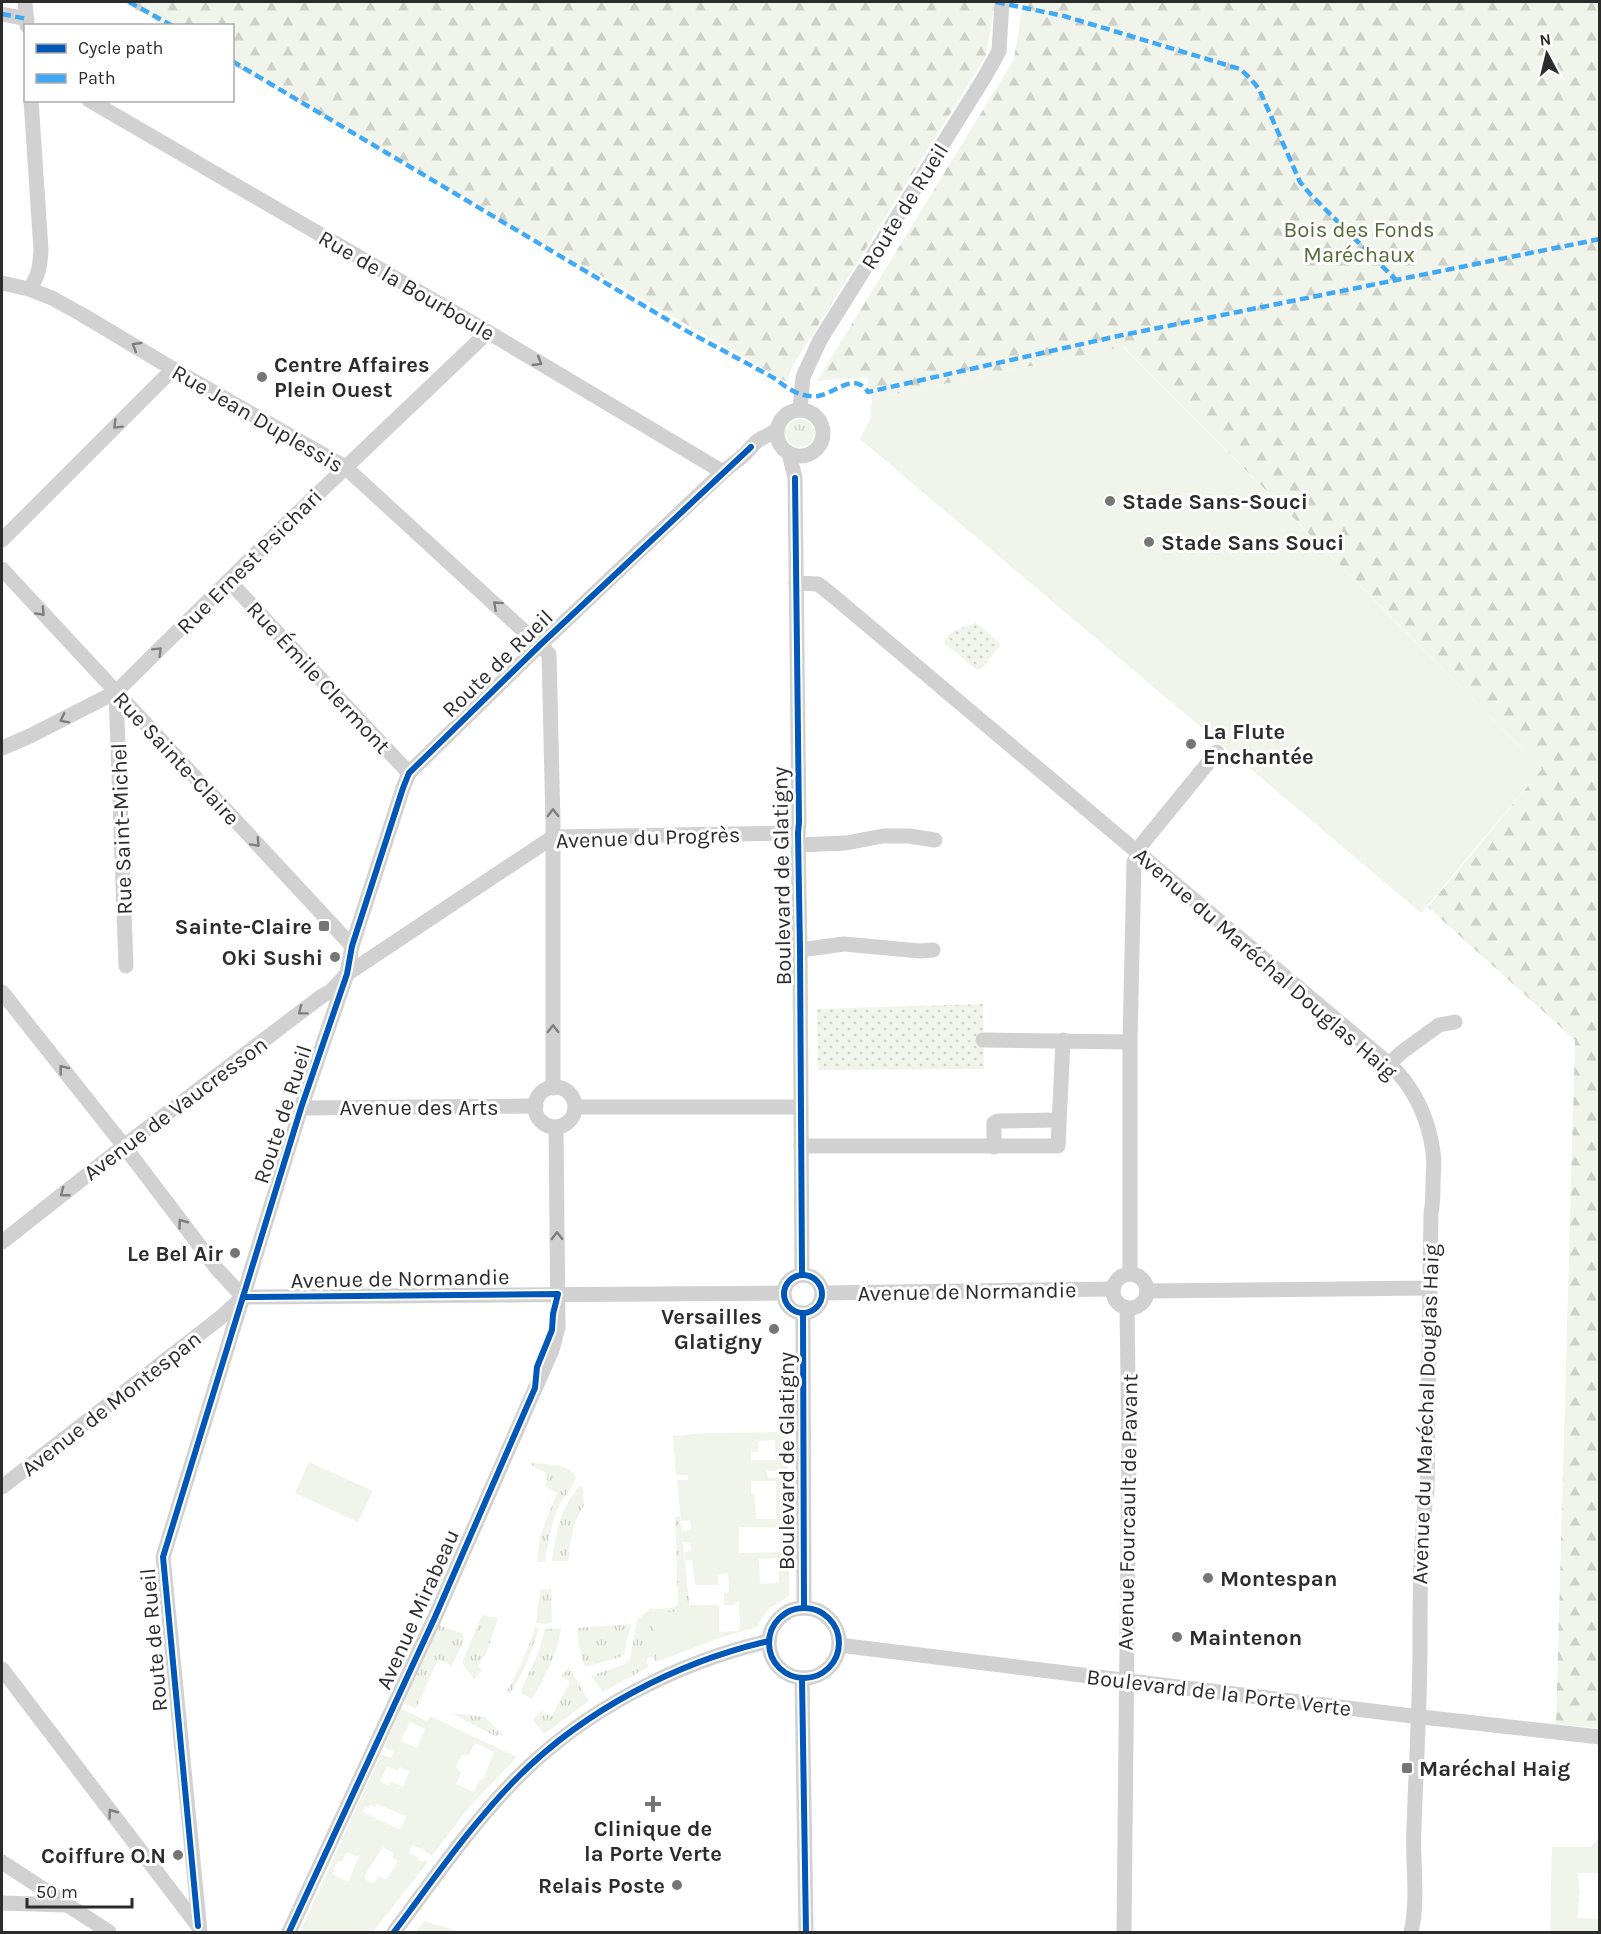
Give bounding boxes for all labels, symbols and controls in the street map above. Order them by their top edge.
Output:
legend [24,24,234,102]
north arrow [1517,24,1577,84]
text: N [1538,29,1552,50]
text: Cycle path [78,37,163,59]
text: Path [78,67,116,89]
street label: Route de Rueil [856,139,954,274]
park label: Bois des Fonds Maréchaux [1284,217,1434,268]
street label: Rue de la Bourboule [314,225,499,347]
one-way arrow [132,342,142,354]
place label: Centre Affaires Plein Ouest [274,352,430,403]
one-way arrow [532,355,542,366]
street label: Rue Jean Duplessis [167,359,348,478]
marker: Centre Affaires Plein Ouest [255,370,269,384]
one-way arrow [113,417,124,428]
street label: Rue Ernest Psichari [172,484,328,640]
place label: Stade Sans-Souci [1122,489,1308,515]
marker: Stade Sans-Souci [1103,494,1117,508]
place label: Stade Sans Souci [1161,530,1344,556]
marker: Stade Sans Souci [1142,535,1156,549]
street label: Rue Émile Clermont [241,596,396,759]
one-way arrow [493,602,504,613]
street label: Route de Rueil [437,604,559,723]
one-way arrow [34,605,45,616]
one-way arrow [151,648,162,658]
street label: Rue Sainte-Claire [108,686,245,831]
one-way arrow [60,712,71,723]
place label: La Flute Enchantée [1203,719,1314,770]
marker: La Flute Enchantée [1184,737,1198,751]
street label: Rue Saint-Michel [106,743,138,915]
street label: Boulevard de Glatigny [767,766,797,986]
one-way arrow [547,809,559,818]
street label: Avenue du Progrès [555,822,741,854]
one-way arrow [249,836,260,847]
street label: Avenue du Maréchal Douglas Haig [1128,842,1403,1086]
place label: Sainte-Claire [175,914,312,940]
marker: Sainte-Claire [317,919,331,933]
place label: Oki Sushi [222,945,323,971]
marker: Oki Sushi [328,950,342,964]
one-way arrow [298,1003,309,1014]
one-way arrow [547,1025,559,1034]
street label: Avenue de Vaucresson [79,1031,273,1186]
street label: Route de Rueil [248,1042,318,1187]
one-way arrow [59,1065,70,1076]
street label: Avenue des Arts [339,1095,499,1121]
one-way arrow [60,1186,71,1197]
one-way arrow [179,1219,190,1230]
one-way arrow [551,1231,564,1240]
place label: Le Bel Air [127,1241,223,1267]
street label: Avenue du Maréchal Douglas Haig [1407,1243,1445,1585]
marker: Le Bel Air [228,1246,242,1260]
street label: Avenue de Normandie [290,1264,510,1294]
street label: Avenue de Normandie [857,1277,1077,1307]
place label: Versailles Glatigny [661,1304,762,1355]
marker: Versailles Glatigny [767,1322,781,1336]
street label: Avenue de Montespan [17,1326,206,1482]
street label: Boulevard de Glatigny [774,1352,800,1570]
street label: Avenue Fourcault de Pavant [1113,1373,1143,1651]
street label: Avenue Mirabeau [371,1525,465,1694]
place label: Montespan [1220,1566,1337,1592]
street label: Route de Rueil [135,1567,173,1713]
marker: Montespan [1201,1571,1215,1585]
place label: Maintenon [1189,1625,1302,1651]
marker: Maintenon [1170,1630,1184,1644]
street label: Boulevard de la Porte Verte [1085,1664,1353,1722]
place label: Maréchal Haig [1419,1756,1571,1782]
marker: Maréchal Haig [1400,1761,1414,1775]
marker: Clinique de la Porte Verte [644,1795,662,1813]
one-way arrow [108,1809,119,1820]
place label: Clinique de la Porte Verte [584,1816,722,1867]
place label: Coiffure O.N [41,1843,166,1869]
marker: Coiffure O.N [171,1848,185,1862]
scale bar [27,1871,132,1909]
place label: Relais Poste [538,1873,665,1899]
marker: Relais Poste [670,1878,684,1892]
text: 50 m [36,1881,78,1903]

